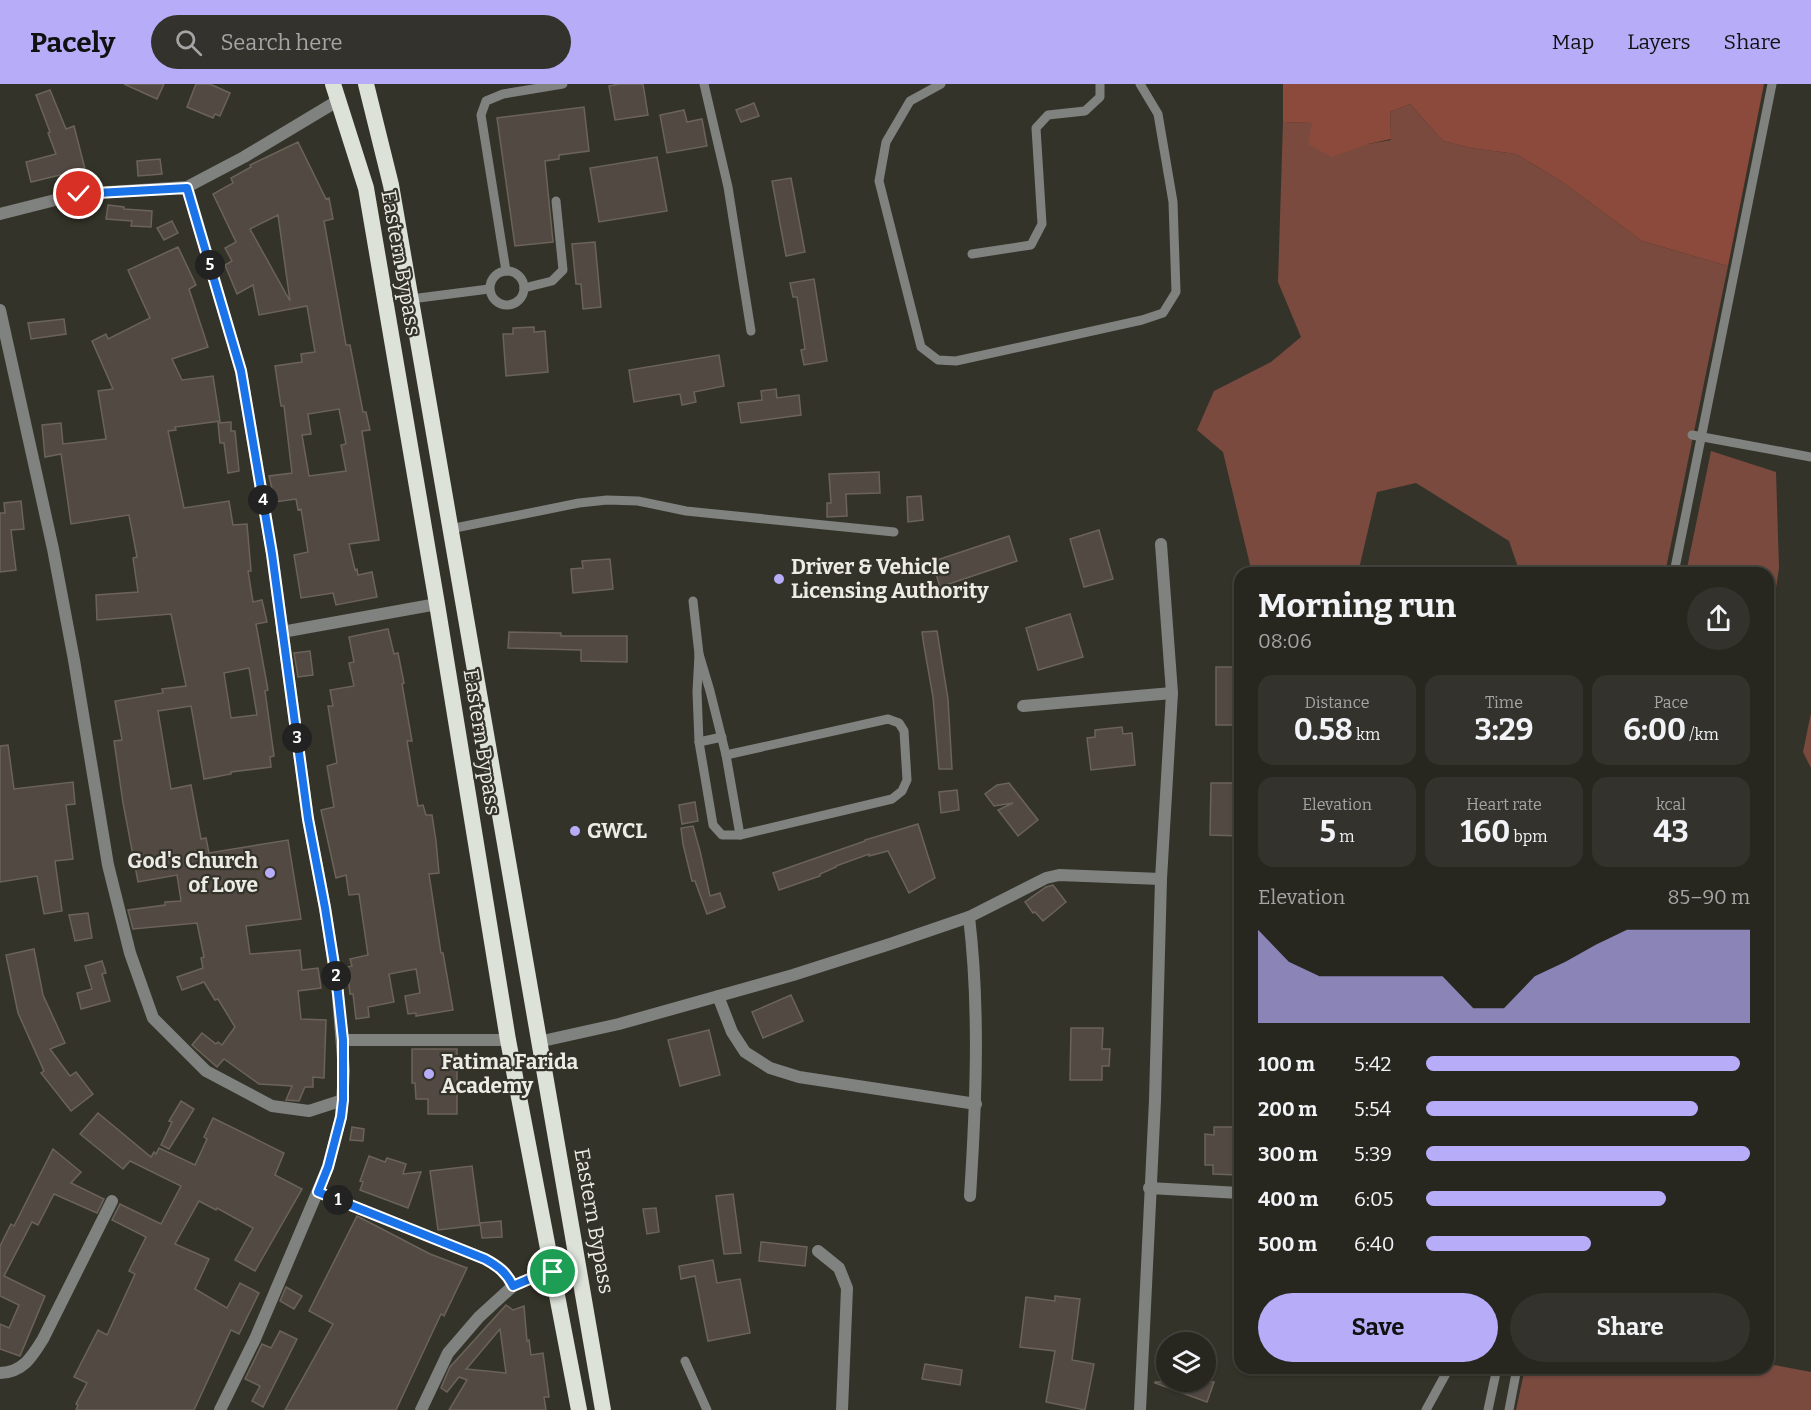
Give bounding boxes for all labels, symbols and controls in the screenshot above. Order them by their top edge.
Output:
search box [151,15,571,69]
text: Pacely [30,26,115,59]
icon: search [172,26,205,59]
text: Search here [220,29,343,56]
text: Map [1552,29,1594,55]
text: Layers [1627,29,1691,55]
text: Share [1724,29,1781,55]
pin [53,168,104,219]
icon: check [62,177,95,210]
street label: Eastern Bypass [375,188,427,338]
pin: 5 [195,250,225,280]
text: 5 [206,255,214,274]
pin: 4 [248,485,278,515]
text: 4 [258,490,268,509]
place label: Driver & Vehicle Licensing Authority [791,554,989,604]
marker: Driver & Vehicle Licensing Authority [772,572,786,586]
text: Morning run [1258,586,1456,626]
button: share [1687,587,1750,650]
text: 08:06 [1258,629,1312,653]
street label: Eastern Bypass [458,667,506,817]
text: Distance [1305,693,1369,712]
text: Time [1485,693,1523,712]
text: Pace [1654,693,1688,712]
text: 0.58 [1294,712,1353,748]
text: 3:29 [1475,712,1533,748]
text: 6:00 [1623,712,1686,748]
pin: 3 [282,723,312,753]
text: km [1353,725,1380,744]
text: /km [1686,725,1719,744]
text: 3 [292,728,302,747]
text: Elevation [1302,795,1372,814]
text: Heart rate [1466,795,1542,814]
text: kcal [1656,795,1686,814]
text: 5 [1320,814,1336,850]
text: 160 [1460,814,1510,850]
text: 43 [1653,814,1689,850]
place label: GWCL [587,818,647,844]
marker: GWCL [568,824,582,838]
text: m [1336,827,1354,846]
text: bpm [1510,827,1548,846]
place label: God's Church of Love [127,848,259,898]
marker: God's Church of Love [263,866,277,880]
text: Elevation [1258,885,1345,909]
text: 85–90 m [1667,885,1750,909]
pin: 2 [321,961,351,991]
text: 2 [331,966,341,985]
place label: Fatima Farida Academy [441,1049,578,1099]
text: 100 m [1258,1052,1315,1076]
text: 5:42 [1354,1052,1391,1076]
marker: Fatima Farida Academy [422,1067,436,1081]
text: 200 m [1258,1097,1317,1121]
text: 5:54 [1354,1097,1391,1121]
text: 300 m [1258,1142,1318,1166]
text: 5:39 [1354,1142,1392,1166]
street label: Eastern Bypass [568,1146,620,1296]
pin: 1 [323,1185,353,1215]
text: 400 m [1258,1187,1318,1211]
text: 6:05 [1354,1187,1393,1211]
text: 1 [335,1190,341,1209]
text: 500 m [1258,1232,1317,1256]
text: 6:40 [1354,1232,1394,1256]
pin [527,1246,578,1297]
icon: arrive [536,1255,569,1288]
button: Save [1258,1293,1498,1362]
button: Share [1510,1293,1750,1362]
map controls [1156,1332,1216,1392]
button: layers [1156,1332,1216,1392]

